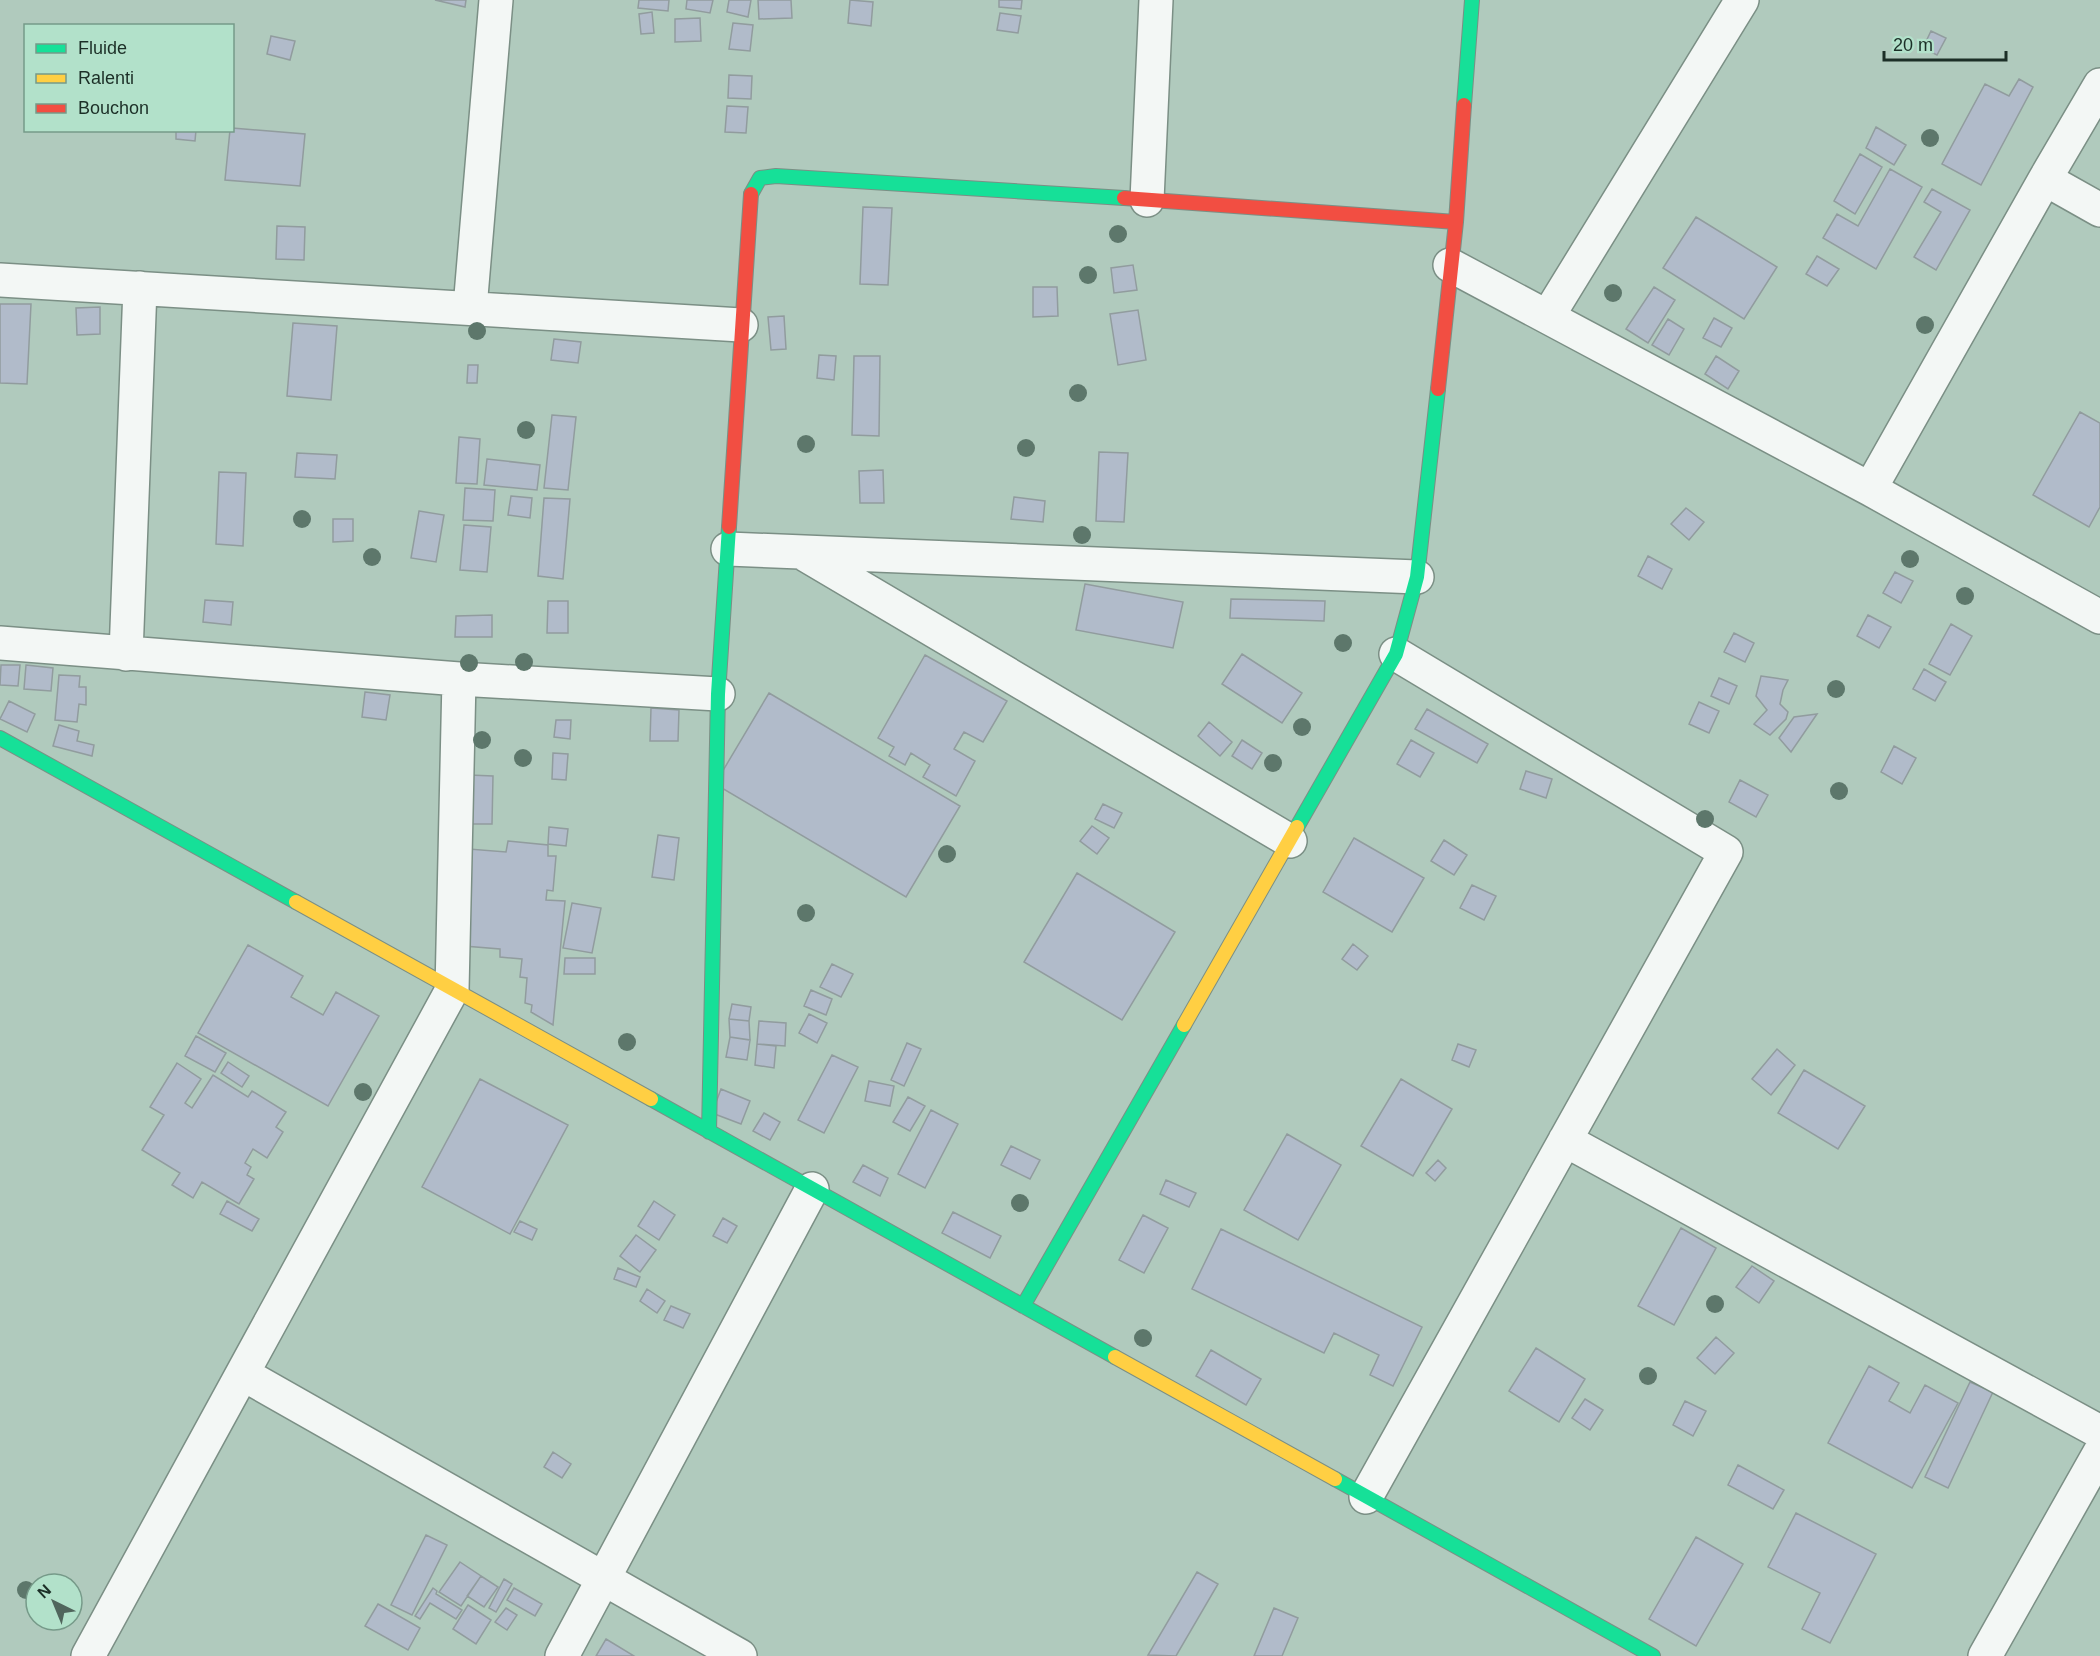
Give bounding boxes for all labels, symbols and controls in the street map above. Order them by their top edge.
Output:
legend [24,24,234,132]
scale bar [1884,24,2006,62]
text: 20 m [1893,35,1933,55]
text: Fluide [78,38,127,58]
text: Ralenti [78,68,134,88]
text: Bouchon [78,98,149,118]
north arrow [24,1572,84,1632]
text: N [34,1581,54,1602]

